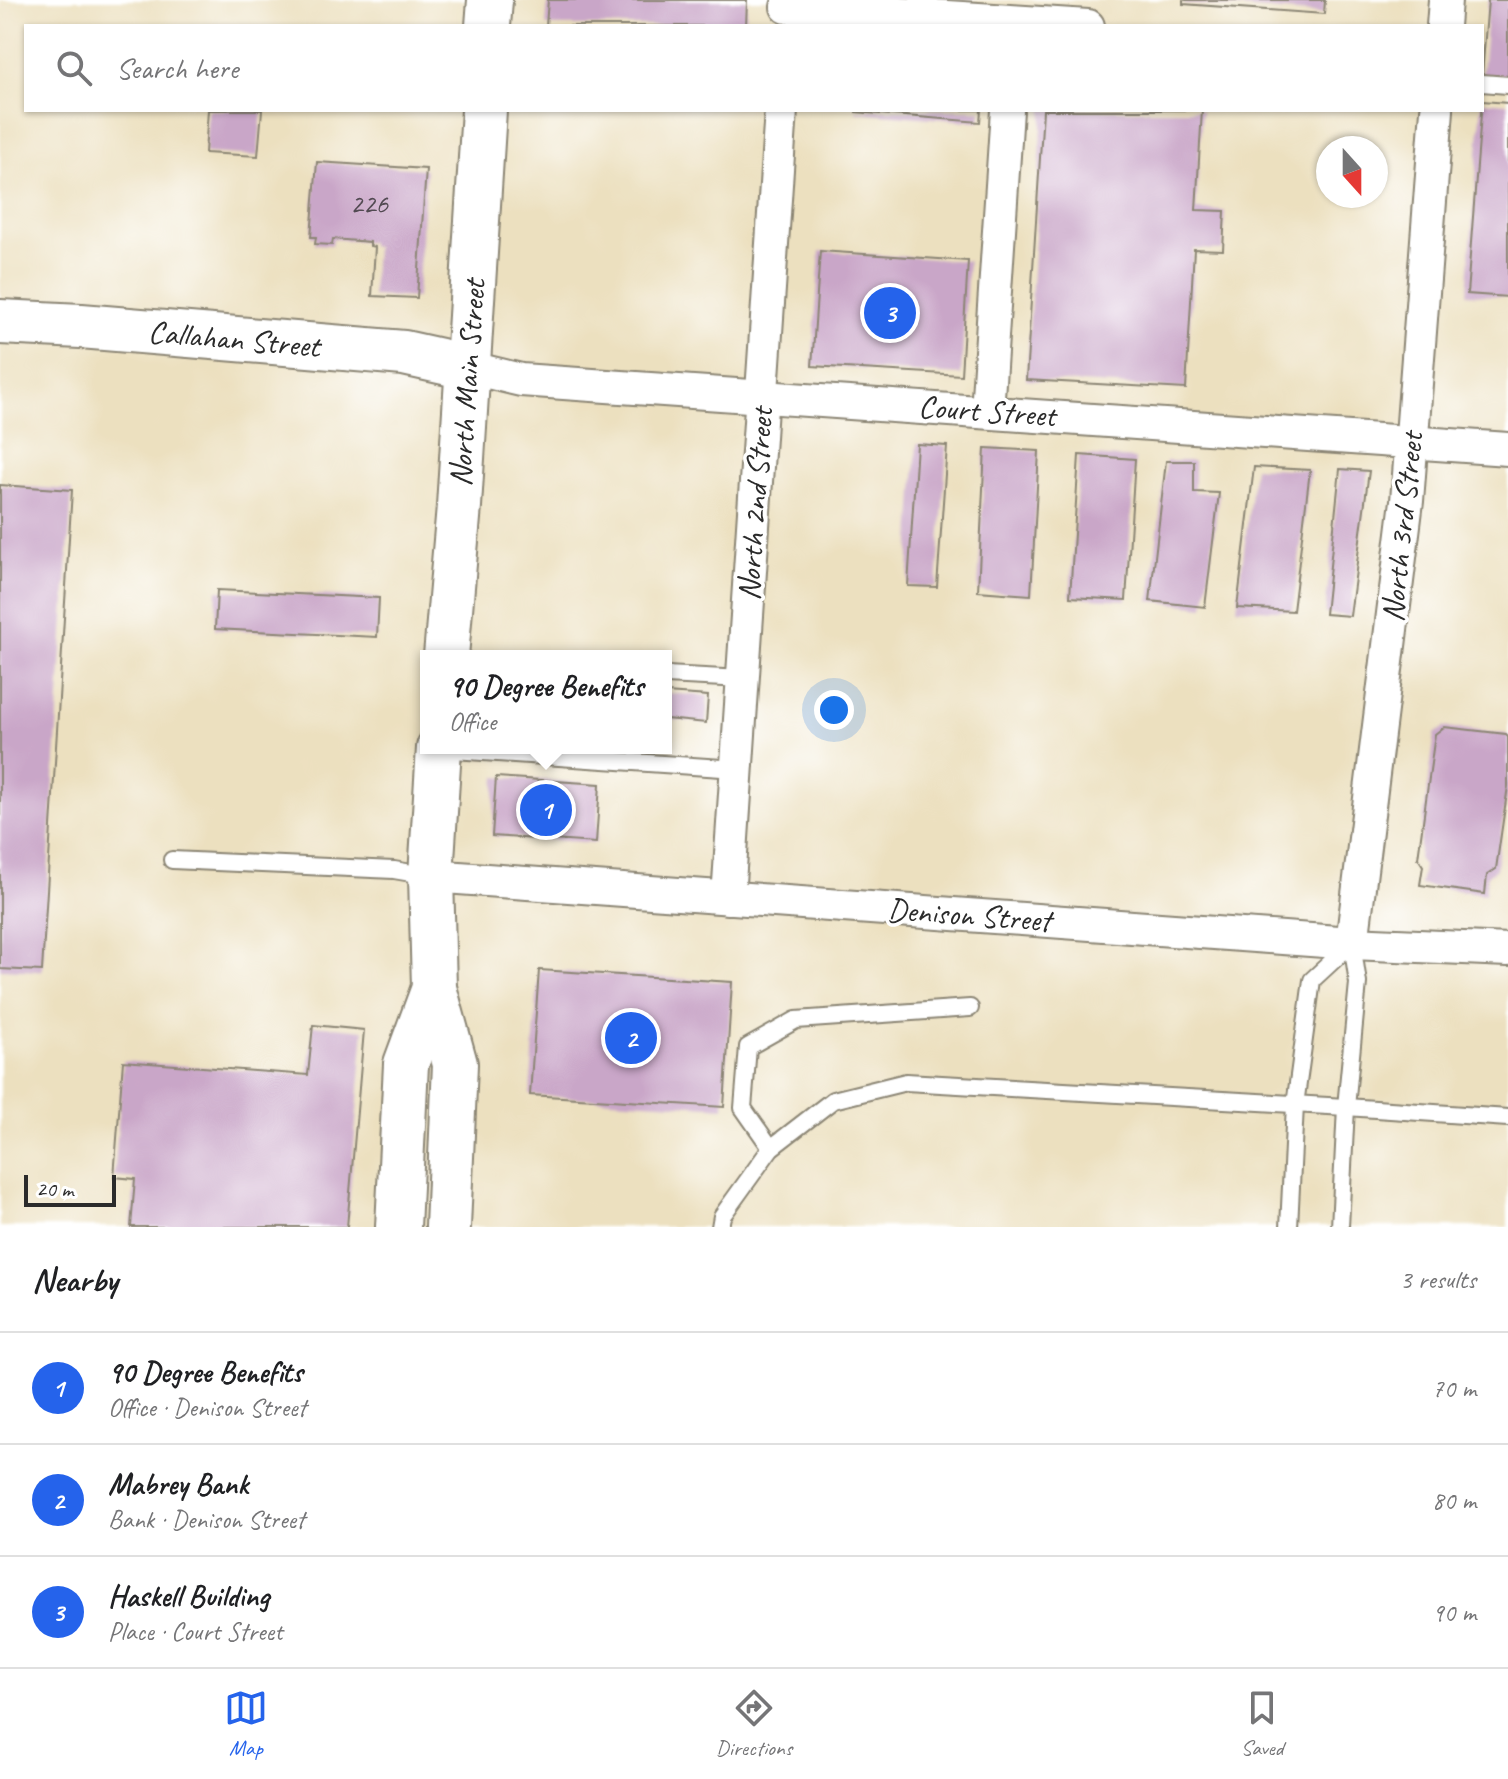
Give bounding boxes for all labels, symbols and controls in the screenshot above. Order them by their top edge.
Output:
search box [24,24,1484,112]
icon: search [52,46,96,90]
text: Search here [116,49,238,87]
north arrow [1316,136,1388,208]
house number: 226 [350,186,389,221]
street label: North Main Street [439,275,495,488]
pin: 3 [864,283,916,343]
street label: Callahan Street [147,311,325,367]
street label: Court Street [917,386,1060,436]
street label: North 2nd Street [728,403,782,602]
street label: North 3rd Street [1372,427,1433,624]
popup [420,650,672,754]
text: 90 Degree Benefits [449,667,643,705]
your location [814,690,854,730]
text: Office [449,705,496,738]
pin: 1 [520,780,572,840]
street label: Denison Street [886,889,1056,941]
pin: 2 [605,1008,657,1068]
scale bar [24,1171,116,1207]
text: 20 m [36,1175,73,1203]
text: Nearby [32,1258,118,1301]
text: 3 results [1400,1263,1476,1296]
text: 90 Degree Benefits [108,1353,303,1391]
text: 1 [52,1372,64,1405]
text: 70 m [1432,1372,1476,1405]
text: Office · Denison Street [108,1391,306,1424]
text: Mabrey Bank [108,1465,248,1503]
text: 2 [52,1484,64,1517]
text: 80 m [1432,1484,1476,1517]
text: Bank · Denison Street [108,1503,304,1536]
text: Haskell Building [108,1577,269,1615]
text: 3 [52,1596,64,1629]
text: 90 m [1432,1596,1476,1629]
text: Place · Court Street [108,1615,283,1648]
tab: Map [224,1686,268,1762]
tab: Directions [716,1686,792,1762]
tab: Saved [1240,1686,1284,1762]

